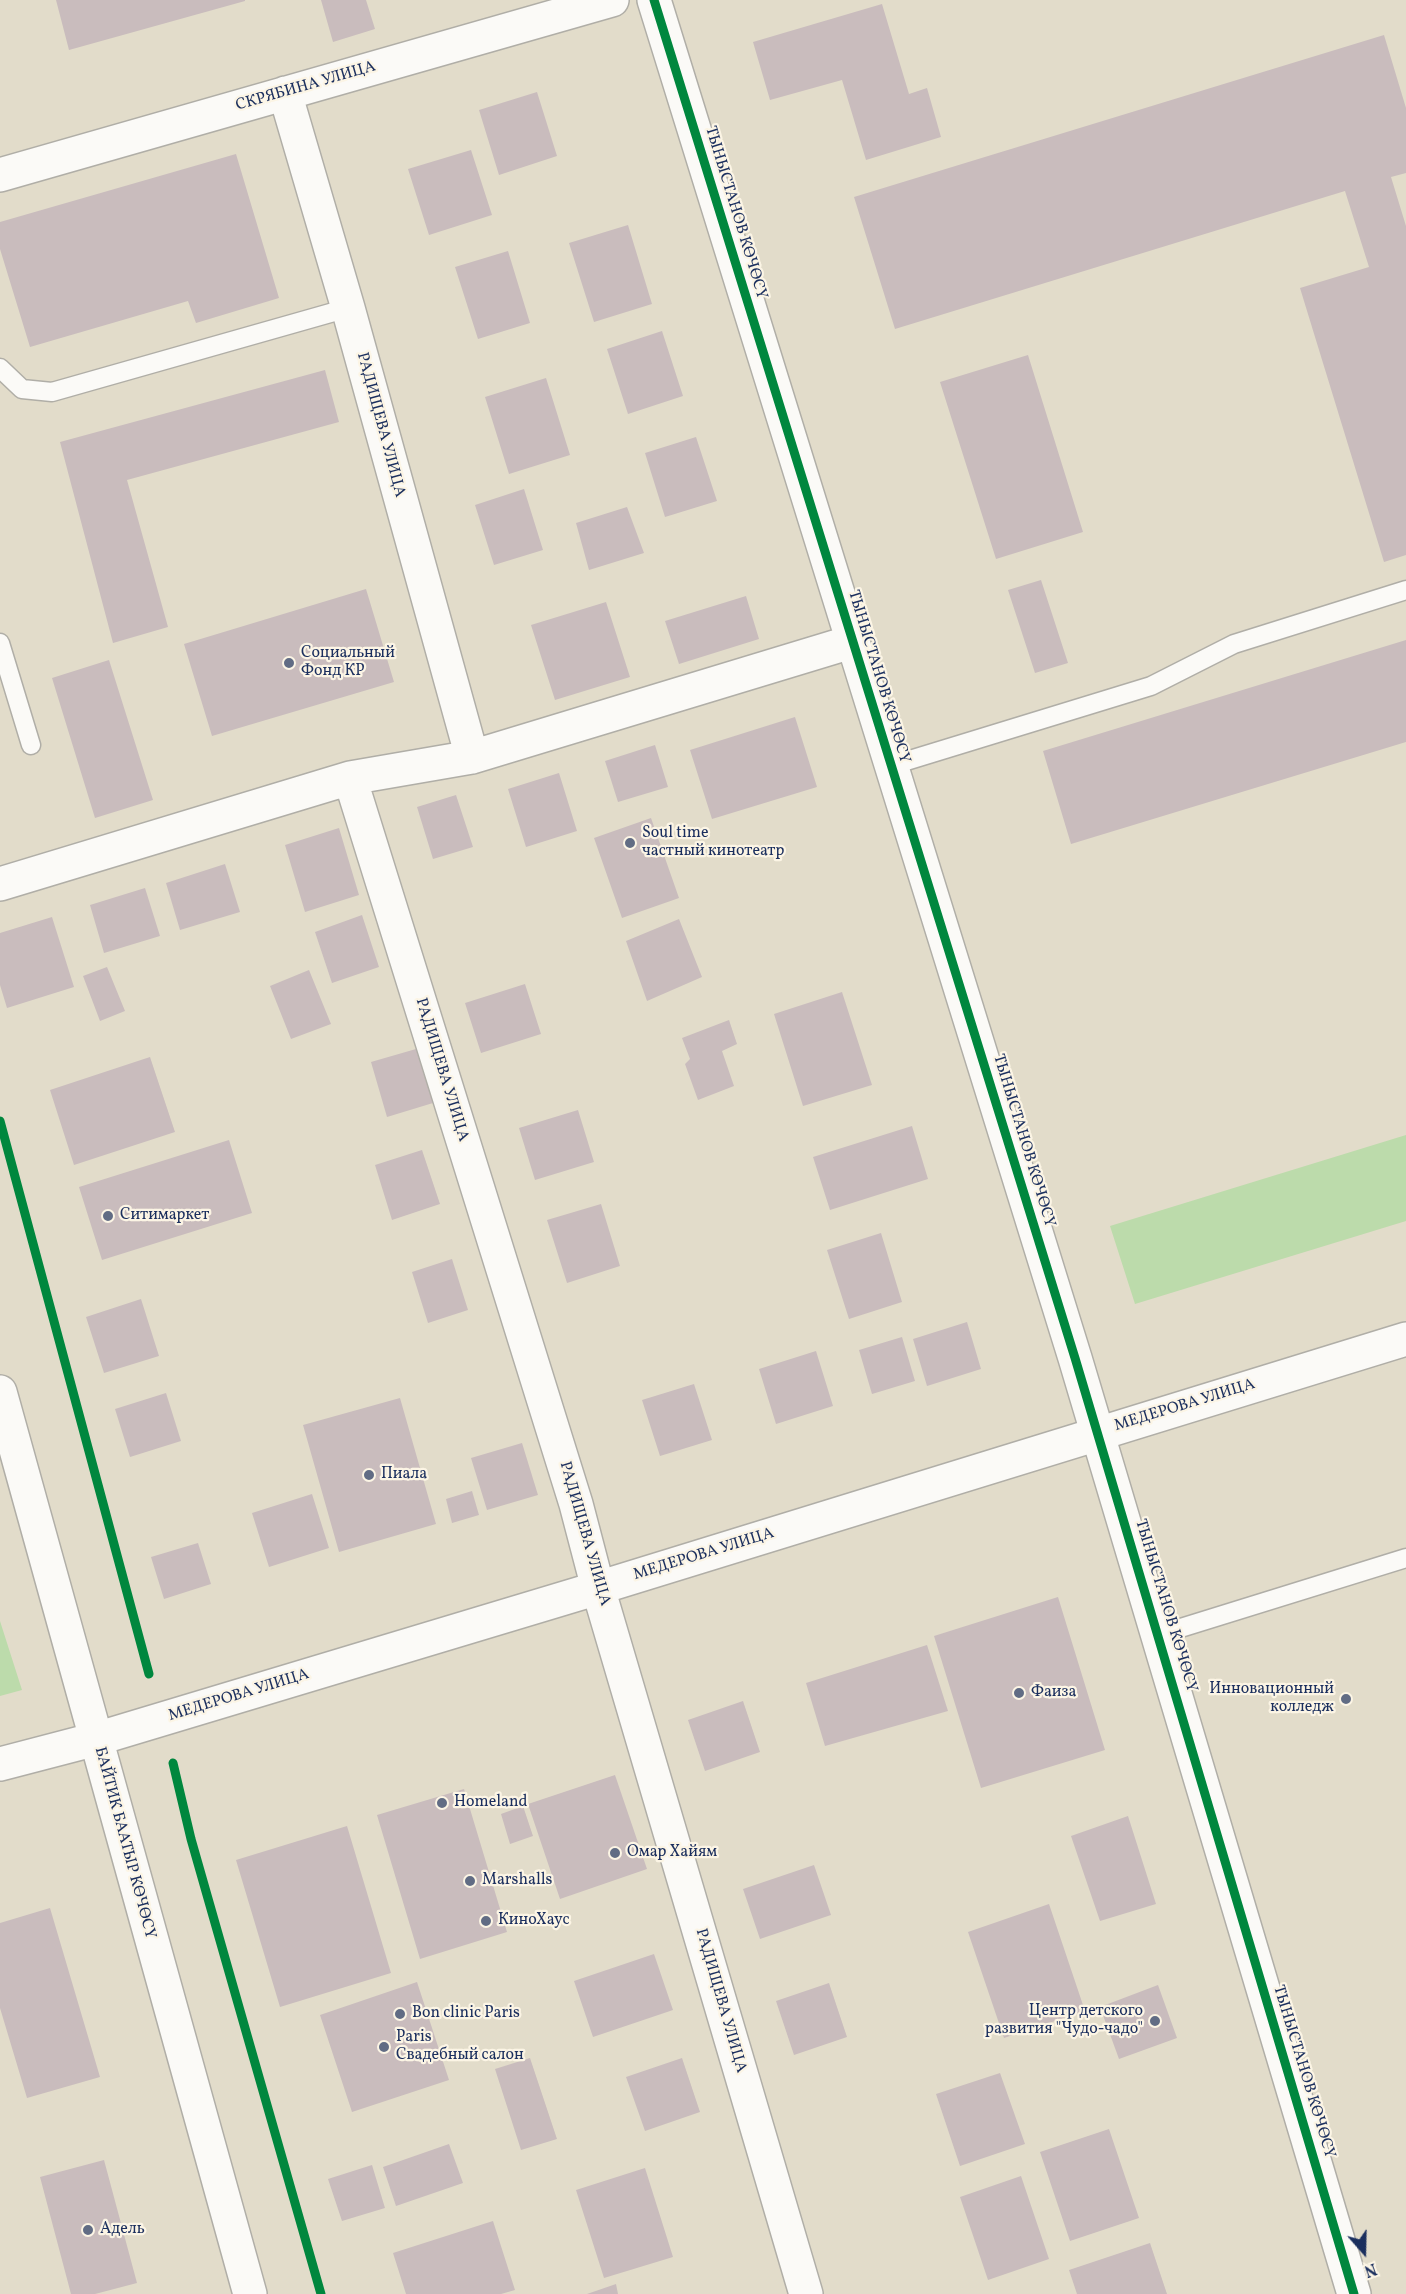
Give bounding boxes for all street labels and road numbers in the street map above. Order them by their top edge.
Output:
street label: СКРЯБИНА УЛИЦА [234,58,378,116]
street label: ТЫНЫСТАНОВ КӨЧӨСҮ [700,124,770,302]
street label: РАДИЩЕВА УЛИЦА [351,350,409,500]
street label: ТЫНЫСТАНОВ КӨЧӨСҮ [843,588,913,766]
street label: РАДИЩЕВА УЛИЦА [410,996,472,1144]
street label: ТЫНЫСТАНОВ КӨЧӨСҮ [988,1052,1058,1230]
street label: МЕДЕРОВА УЛИЦА [1112,1375,1258,1437]
street label: РАДИЩЕВА УЛИЦА [554,1460,614,1608]
street label: ТЫНЫСТАНОВ КӨЧӨСҮ [1130,1517,1200,1695]
street label: МЕДЕРОВА УЛИЦА [631,1524,777,1586]
street label: МЕДЕРОВА УЛИЦА [166,1665,312,1727]
street label: БАЙТИК БААТЫР КӨЧӨСҮ [89,1745,159,1941]
street label: РАДИЩЕВА УЛИЦА [690,1927,750,2075]
street label: ТЫНЫСТАНОВ КӨЧӨСҮ [1268,1983,1338,2161]

